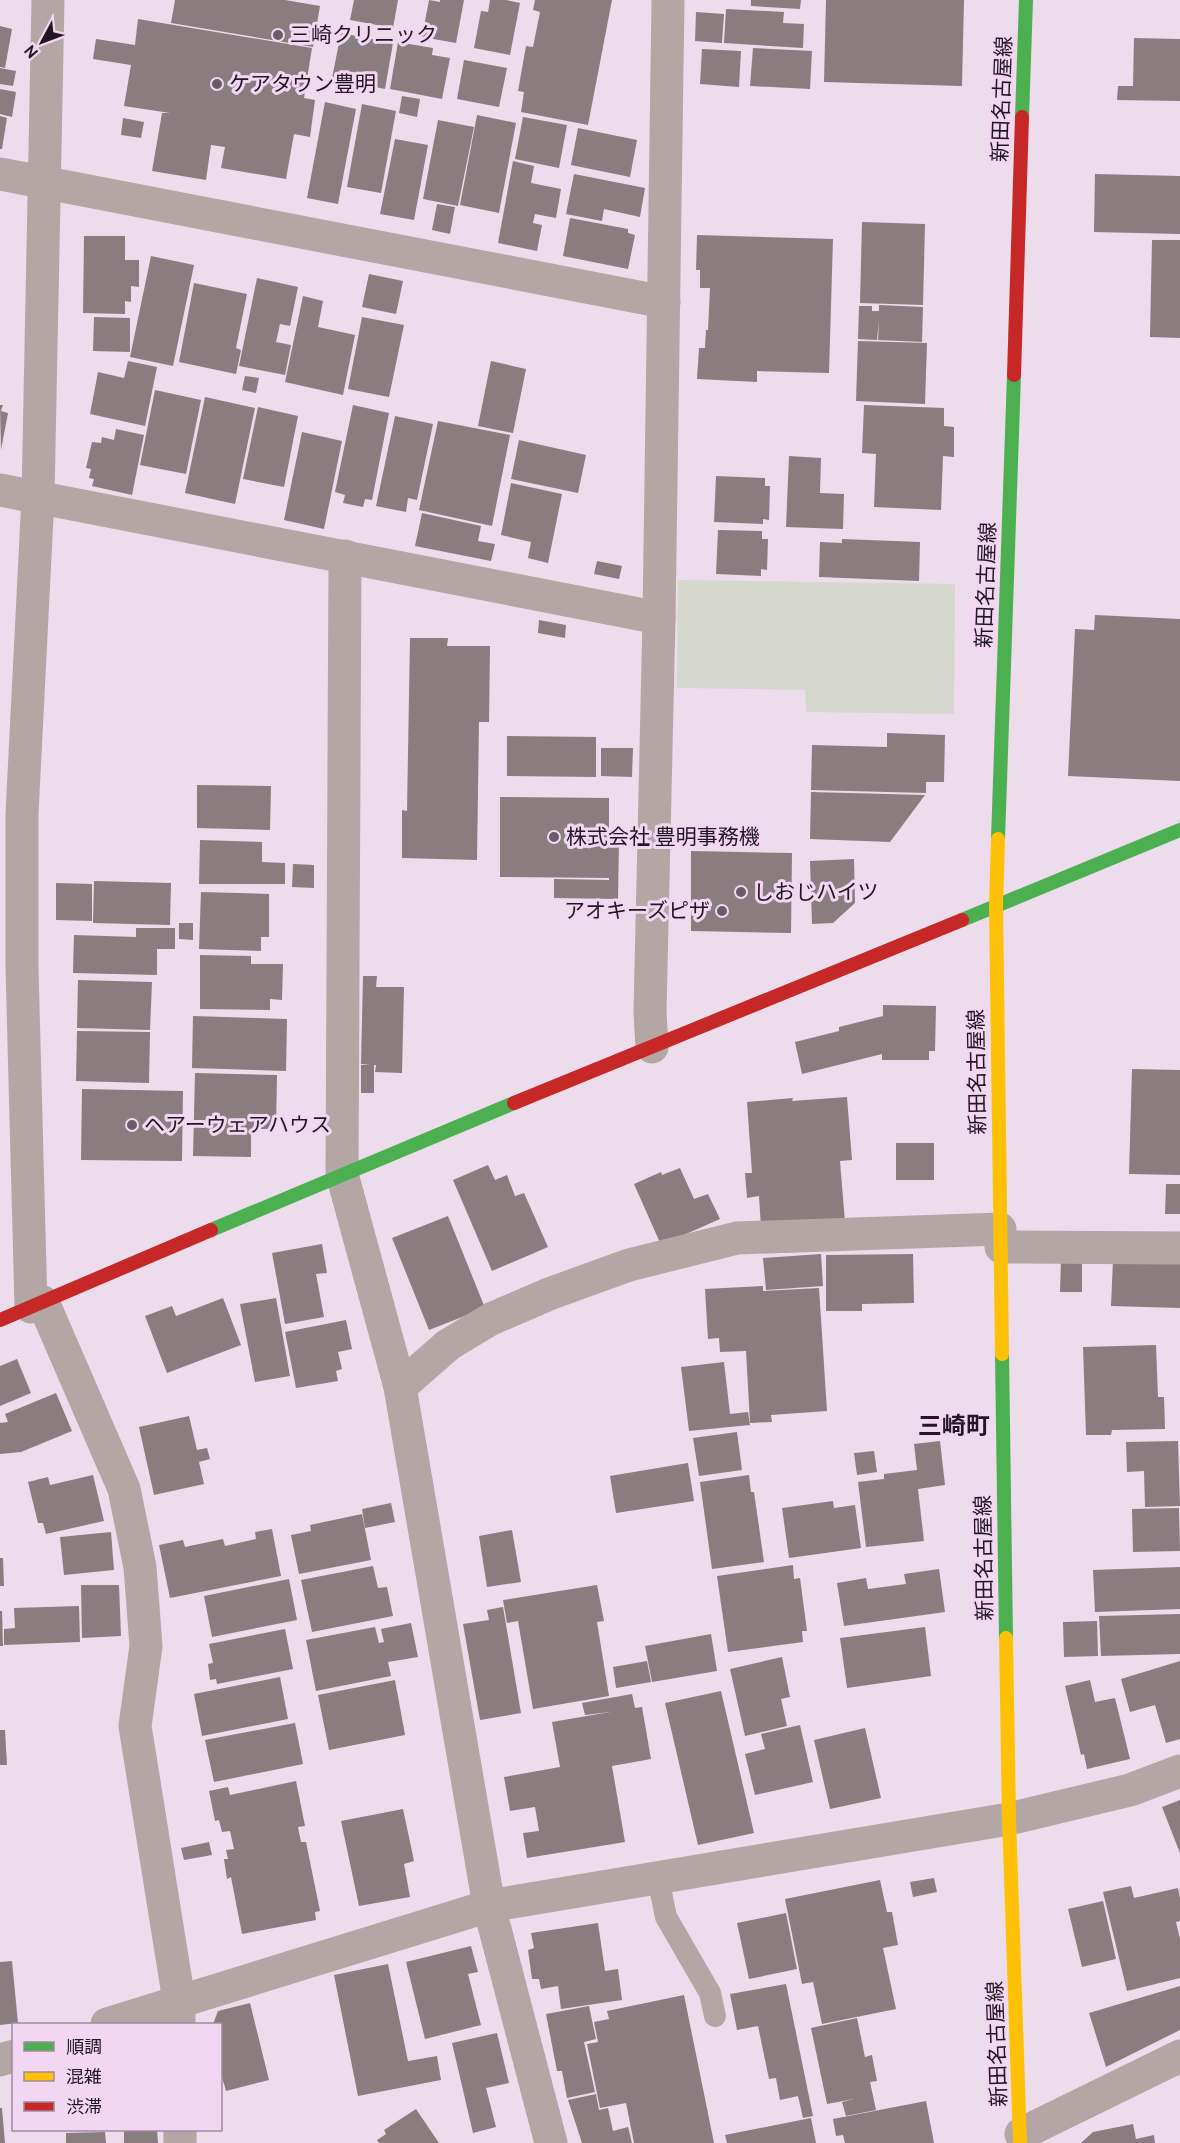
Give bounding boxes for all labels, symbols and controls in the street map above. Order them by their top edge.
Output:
north arrow [12,12,72,72]
place label: 三崎クリニック [290,22,437,47]
marker: 三崎クリニック [271,28,285,42]
street label: 新田名古屋線 [987,36,1016,162]
text: N [20,41,42,62]
place label: ケアタウン豊明 [229,71,376,96]
marker: ケアタウン豊明 [210,77,224,91]
street label: 新田名古屋線 [971,522,1000,648]
place label: 株式会社 豊明事務機 [566,824,760,849]
marker: 株式会社 豊明事務機 [547,830,561,844]
place label: しおじハイツ [753,879,879,904]
marker: しおじハイツ [734,885,748,899]
place label: アオキーズピザ [564,898,710,923]
marker: アオキーズピザ [715,904,729,918]
street label: 新田名古屋線 [963,1009,990,1135]
place label: ヘアーウェアハウス [144,1112,331,1137]
marker: ヘアーウェアハウス [125,1118,139,1132]
district label: 三崎町 [918,1411,990,1440]
street label: 新田名古屋線 [970,1495,997,1621]
street label: 新田名古屋線 [982,1981,1011,2107]
legend [12,2023,222,2131]
text: 順調 [66,2036,102,2058]
text: 混雑 [66,2066,102,2088]
text: 渋滞 [66,2096,102,2118]

